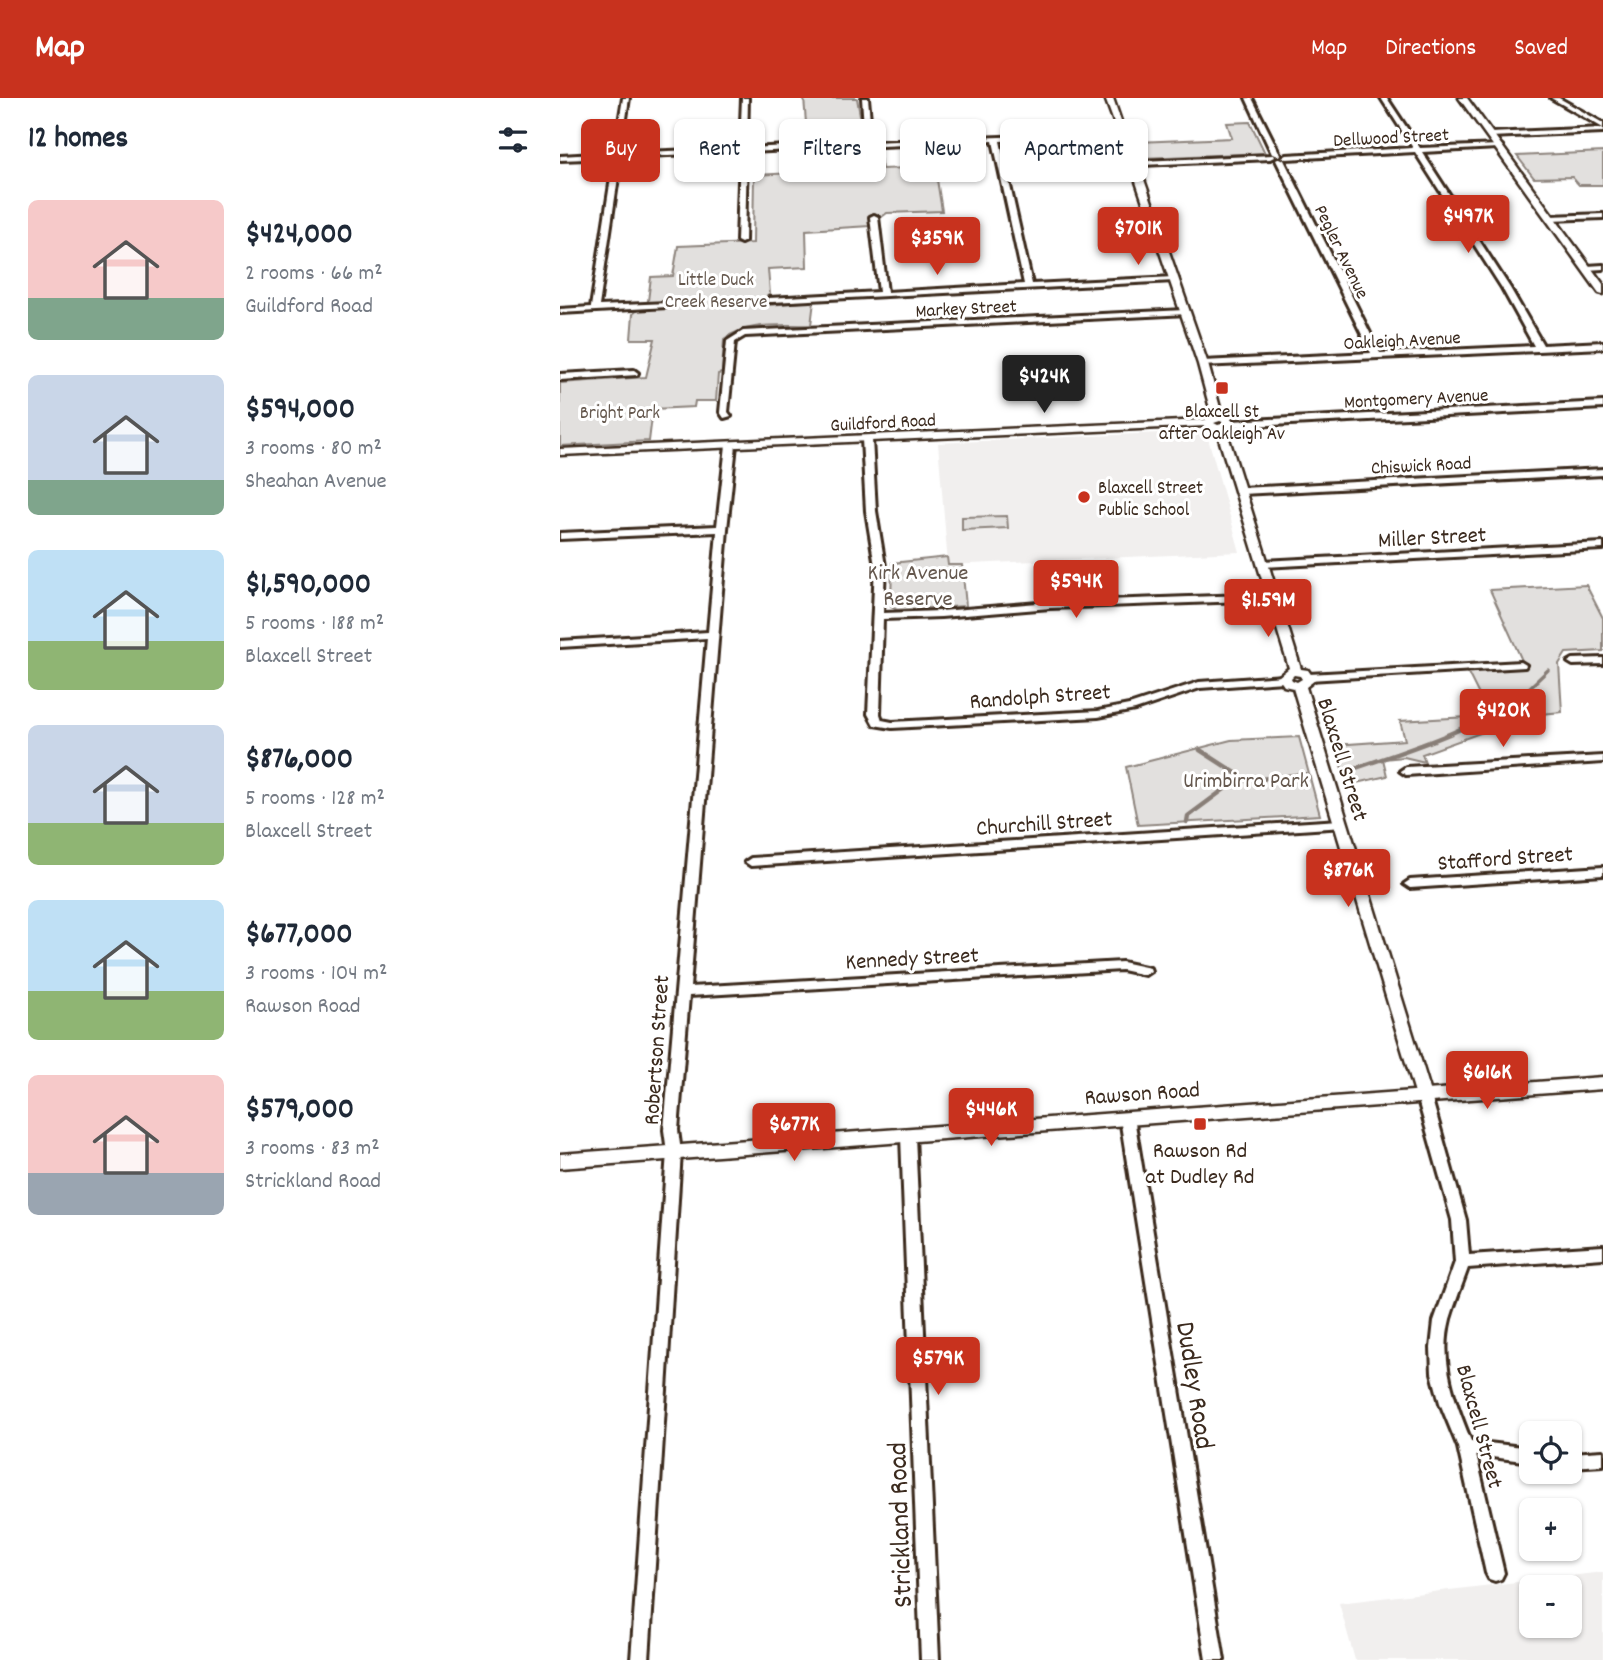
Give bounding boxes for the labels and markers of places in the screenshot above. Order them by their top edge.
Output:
pin: $497K [1419,195,1517,255]
pin: $701K [1089,208,1187,267]
pin: $359K [888,218,986,277]
pin: $424K [995,356,1093,415]
marker: Blaxcell St after Oakleigh Av [1214,380,1230,396]
place label: Blaxcell St after Oakleigh Av [1159,400,1285,449]
place label: Blaxcell Street Public School [1098,476,1203,525]
marker: Blaxcell Street Public School [1076,489,1092,505]
pin: $594K [1027,560,1125,620]
pin: $1.59M [1211,580,1325,639]
pin: $420K [1454,690,1552,749]
pin: $876K [1299,850,1397,909]
pin: $616K [1438,1052,1536,1111]
pin: $446K [942,1088,1040,1148]
pin: $677K [745,1104,843,1163]
marker: Rawson Rd at Dudley Rd [1192,1116,1208,1132]
place label: Rawson Rd at Dudley Rd [1145,1136,1255,1195]
pin: $579K [889,1338,987,1397]

